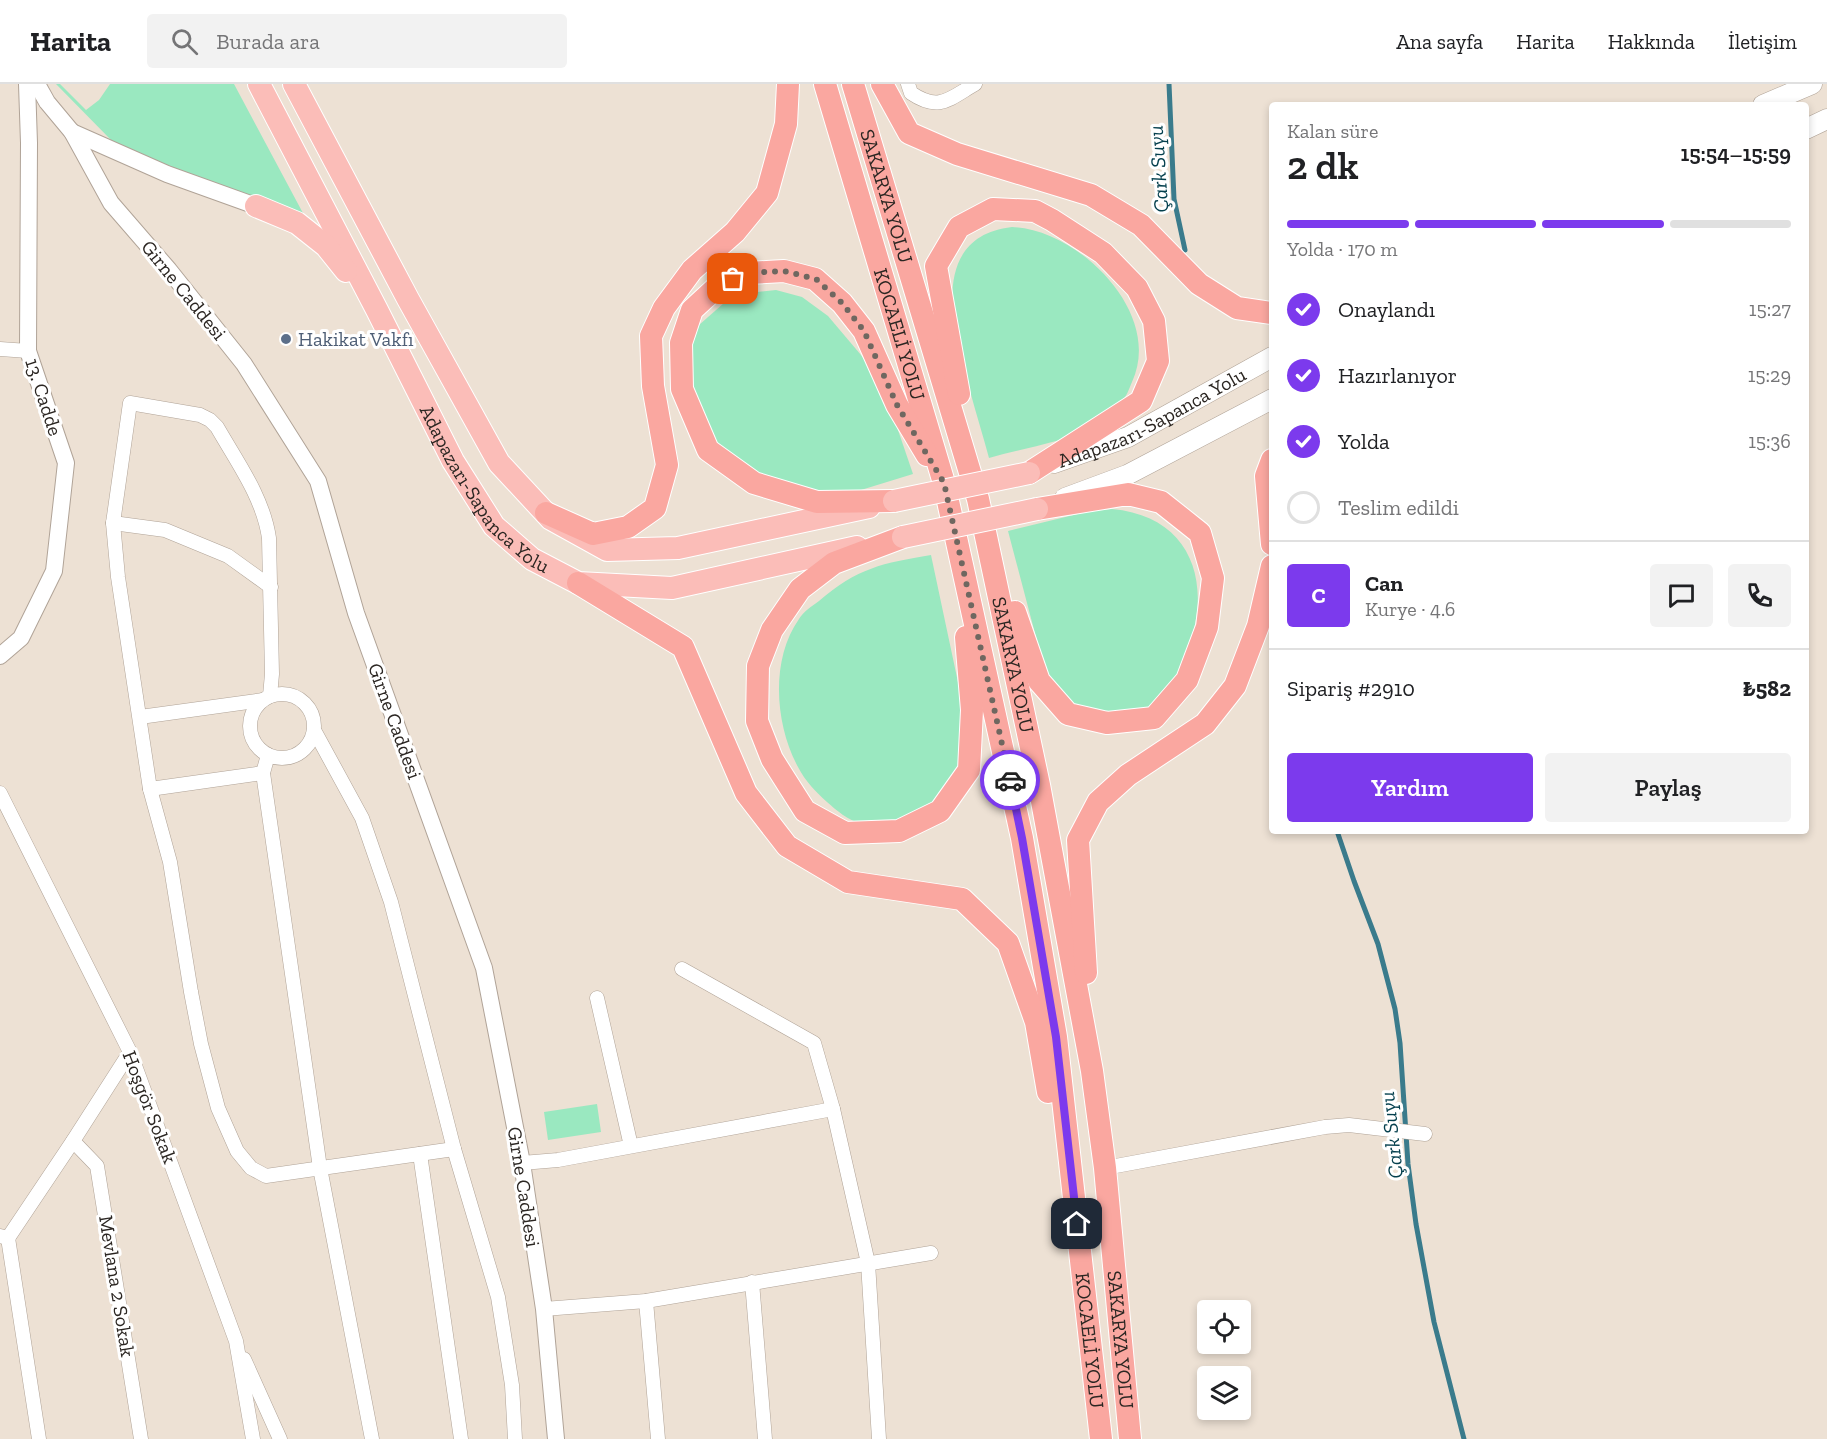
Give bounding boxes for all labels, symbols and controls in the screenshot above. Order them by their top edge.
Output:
search box [147,14,567,68]
text: Harita [30,25,111,58]
icon: search [168,25,201,58]
text: Burada ara [216,28,320,55]
text: Ana sayfa [1396,29,1483,54]
text: Harita [1516,29,1575,54]
text: Hakkında [1608,29,1695,54]
text: İletişim [1728,29,1797,54]
text: Kalan süre [1287,119,1378,143]
water label: Çark Suyu [1142,125,1174,213]
street label: SAKARYA YOLU [855,126,918,266]
text: 15:54–15:59 [1680,140,1791,167]
text: 2 dk [1287,142,1359,189]
street label: Girne Caddesi [136,235,232,345]
text: Yolda · 170 m [1287,237,1398,261]
pin [707,253,758,304]
icon: bag [716,262,749,295]
street label: KOCAELİ YOLU [869,265,931,403]
icon: check [1287,293,1320,326]
text: Onaylandı [1338,296,1435,323]
text: 15:27 [1749,297,1791,321]
place label: Hakikat Vakfı [298,327,414,351]
marker: Hakikat Vakfı [279,332,293,346]
street label: 13. Cadde [20,355,68,439]
icon: check [1287,359,1320,392]
street label: Adapazarı-Sapanca Yolu [1054,362,1250,473]
text: Hazırlanıyor [1338,362,1457,389]
text: 15:29 [1748,363,1791,387]
street label: Adapazarı-Sapanca Yolu [415,401,554,578]
icon: check [1287,425,1320,458]
text: Yolda [1338,428,1390,455]
text: 15:36 [1748,429,1791,453]
text: Teslim edildi [1338,494,1459,521]
button: chat [1650,564,1713,627]
button: phone [1728,564,1791,627]
text: Can [1365,570,1403,597]
text: C [1311,582,1326,609]
street label: SAKARYA YOLU [987,595,1040,735]
text: Kurye · 4.6 [1365,597,1455,621]
street label: Girne Caddesi [363,660,427,783]
text: Sipariş #2910 [1287,675,1415,702]
text: ₺582 [1743,675,1791,702]
courier [980,750,1040,810]
button: Yardım [1287,753,1533,822]
button: Paylaş [1545,753,1791,822]
icon: car [994,764,1027,797]
street label: Hoşgör Sokak [117,1047,183,1167]
water label: Çark Suyu [1374,1090,1408,1180]
street label: Girne Caddesi [503,1125,545,1249]
pin [1051,1198,1102,1249]
icon: home [1060,1207,1093,1240]
street label: Mevlana 2 Sokak [94,1214,140,1359]
street label: SAKARYA YOLU [1103,1270,1139,1410]
street label: KOCAELİ YOLU [1070,1271,1109,1410]
map controls [1197,1300,1251,1420]
button: locate [1197,1300,1251,1354]
button: layers [1197,1366,1251,1420]

